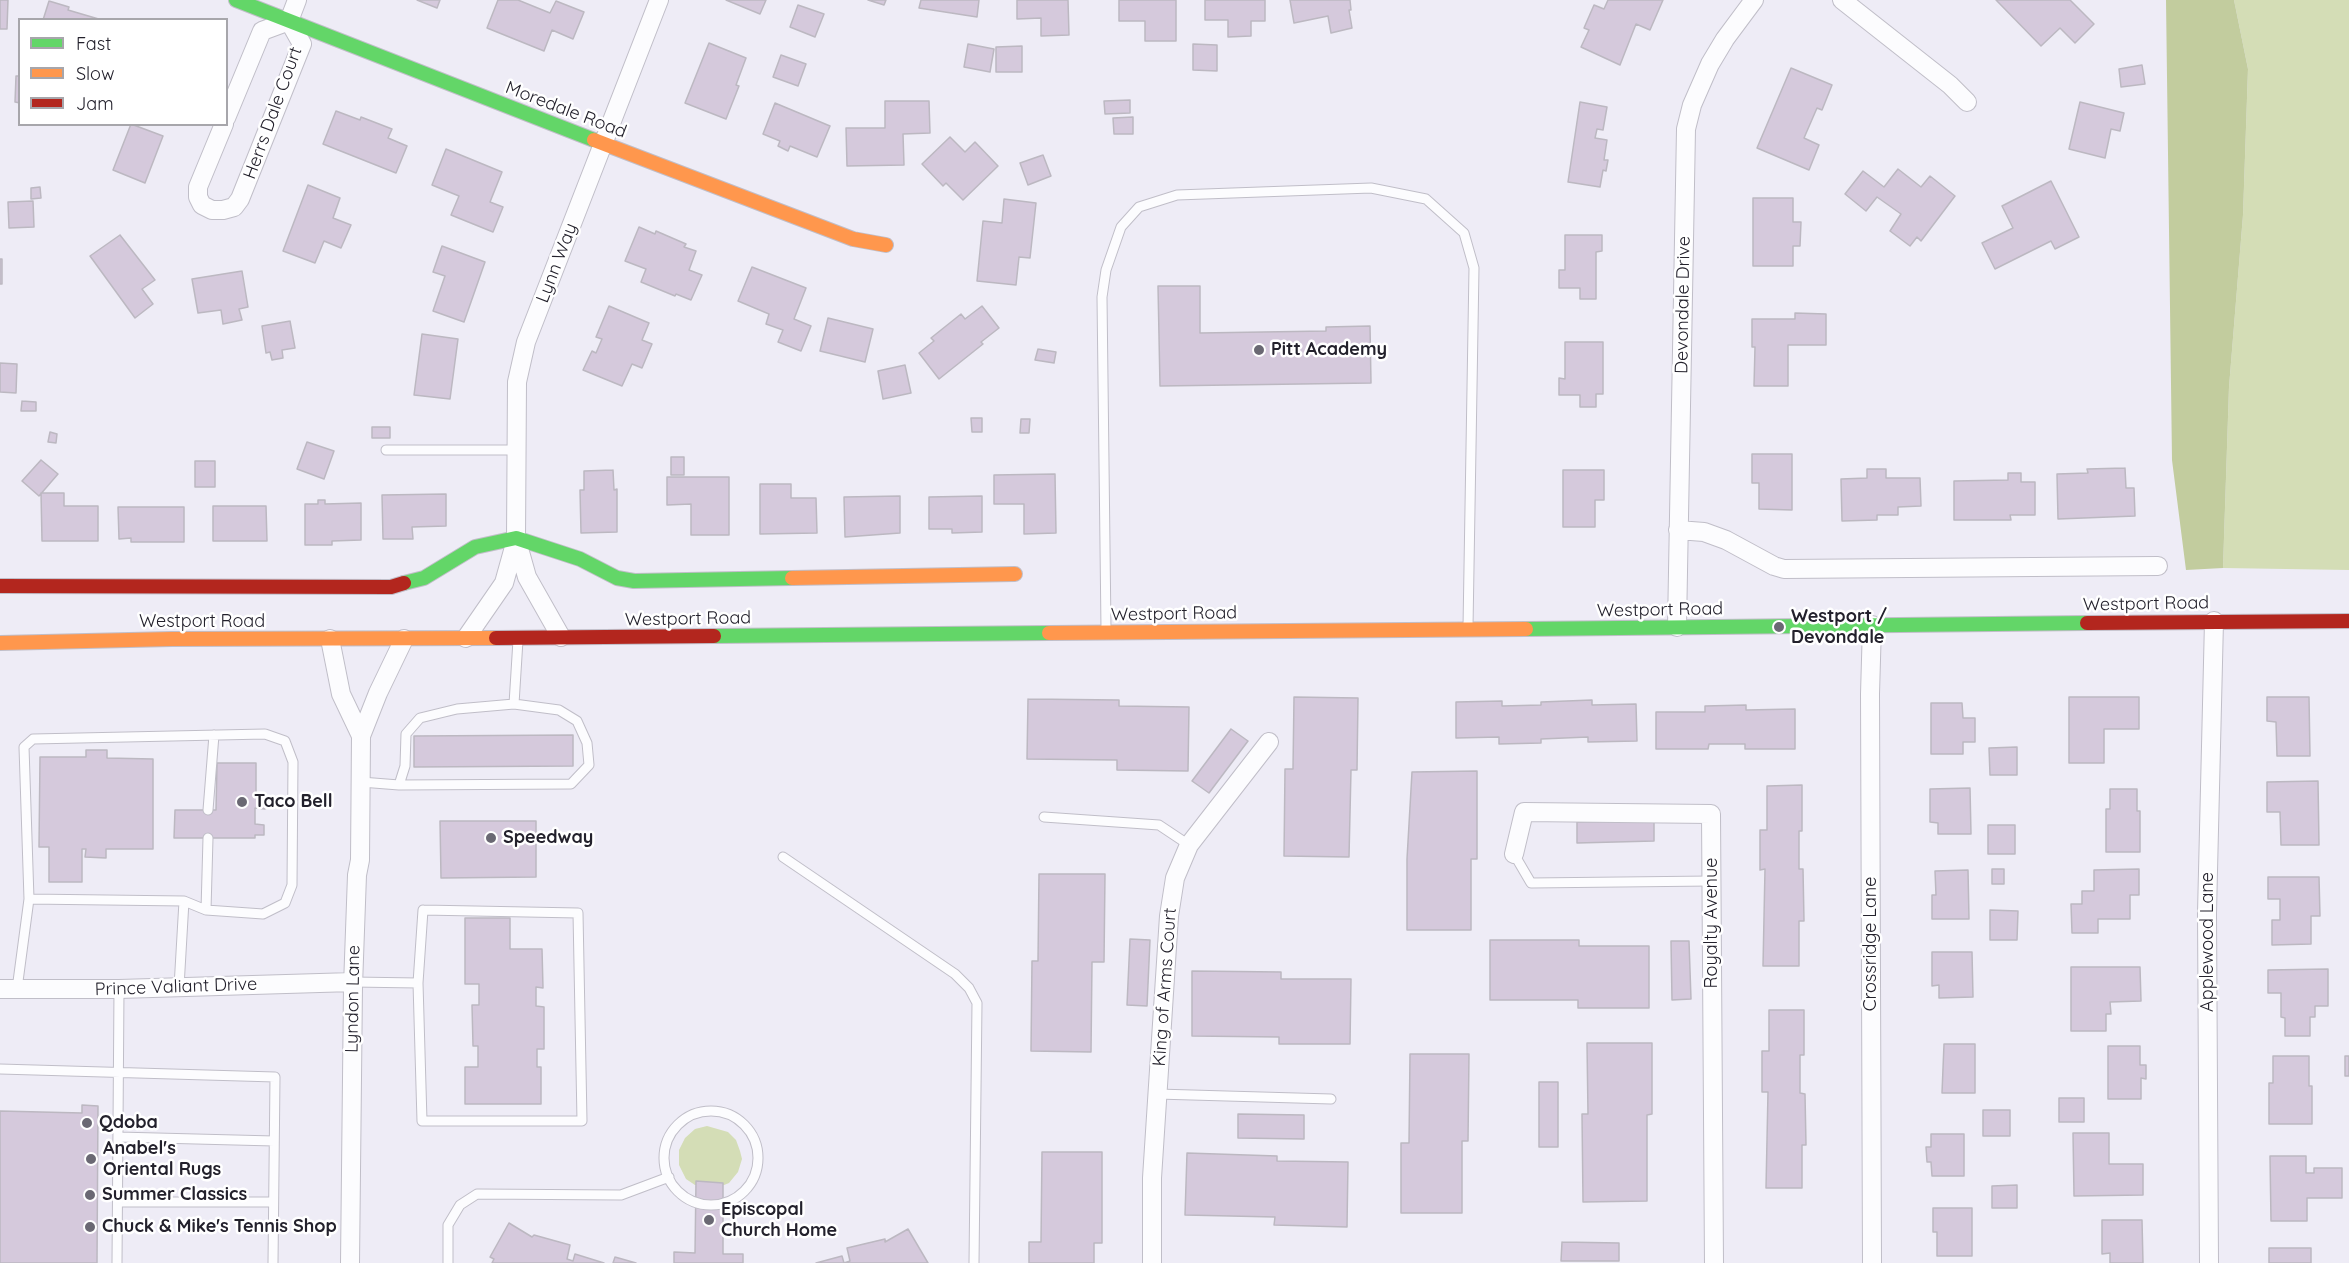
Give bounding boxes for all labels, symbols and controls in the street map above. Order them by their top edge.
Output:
legend [18,18,228,126]
text: Fast [76,32,111,55]
street label: Herrs Dale Court [239,44,307,182]
text: Slow [76,62,114,85]
street label: Moredale Road [502,77,630,143]
text: Jam [76,92,114,115]
street label: Lynn Way [532,220,582,306]
street label: Devondale Drive [1671,236,1695,374]
place label: Pitt Academy [1271,339,1387,361]
marker: Pitt Academy [1252,343,1266,357]
street label: Westport Road [2083,592,2209,616]
street label: Westport Road [1597,598,1723,622]
street label: Westport Road [1111,602,1237,626]
place label: Westport / Devondale [1791,606,1887,648]
street label: Westport Road [625,607,751,631]
street label: Westport Road [139,611,265,633]
marker: Westport / Devondale [1772,620,1786,634]
place label: Taco Bell [254,791,333,813]
marker: Taco Bell [235,795,249,809]
place label: Speedway [503,827,593,849]
marker: Speedway [484,831,498,845]
street label: Royalty Avenue [1701,858,1723,988]
street label: Applewood Lane [2197,872,2219,1012]
street label: Crossridge Lane [1860,877,1882,1011]
street label: King of Arms Court [1149,907,1181,1067]
street label: Lyndon Lane [341,945,365,1053]
street label: Prince Valiant Drive [94,973,258,1001]
place label: Qdoba [99,1112,158,1134]
marker: Qdoba [80,1116,94,1130]
place label: Anabel's Oriental Rugs [103,1138,221,1180]
marker: Anabel's Oriental Rugs [84,1152,98,1166]
place label: Summer Classics [102,1184,247,1206]
marker: Summer Classics [83,1188,97,1202]
place label: Episcopal Church Home [721,1199,837,1242]
marker: Episcopal Church Home [702,1213,716,1227]
place label: Chuck & Mike's Tennis Shop [102,1216,337,1238]
marker: Chuck & Mike's Tennis Shop [83,1220,97,1234]

